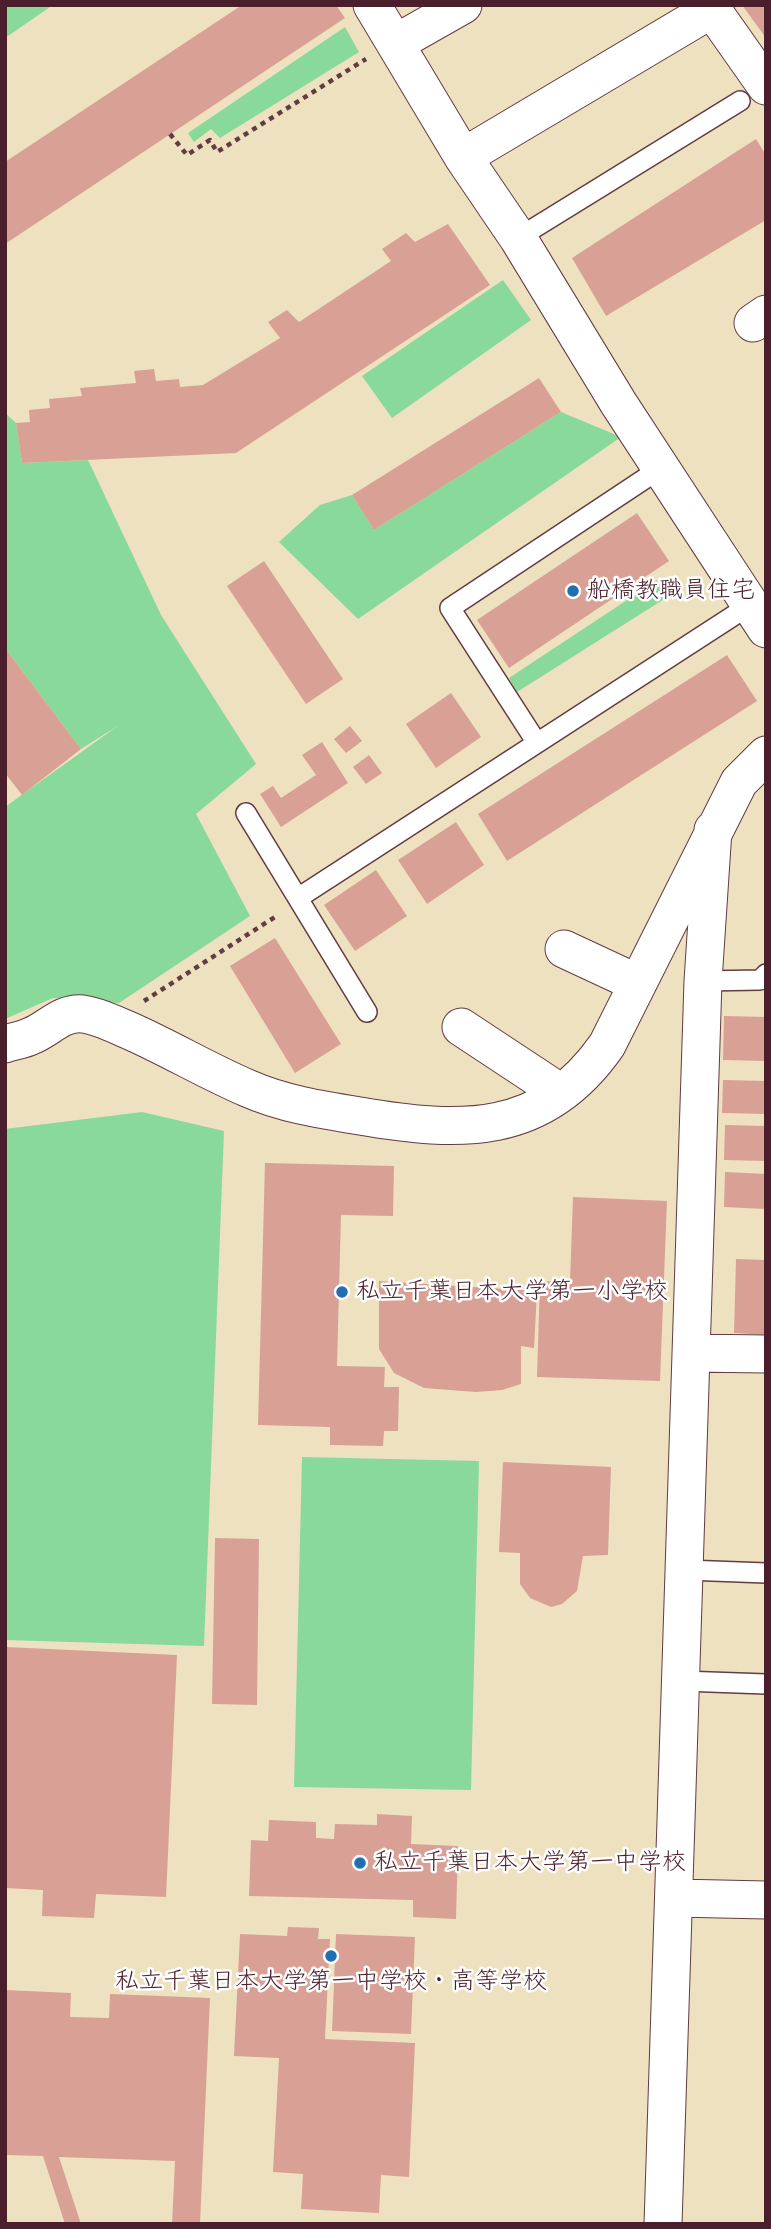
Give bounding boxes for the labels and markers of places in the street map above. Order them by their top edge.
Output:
place label: 船橋教職員住宅 [587,577,755,605]
marker: 船橋教職員住宅 [565,583,581,599]
place label: 私立千葉日本大学第一小学校 [356,1278,668,1306]
marker: 私立千葉日本大学第一小学校 [334,1284,350,1300]
place label: 私立千葉日本大学第一中学校 [374,1849,686,1877]
marker: 私立千葉日本大学第一中学校 [352,1855,368,1871]
marker: 私立千葉日本大学第一中学校・高等学校 [323,1948,339,1964]
place label: 私立千葉日本大学第一中学校・高等学校 [115,1968,547,1996]

